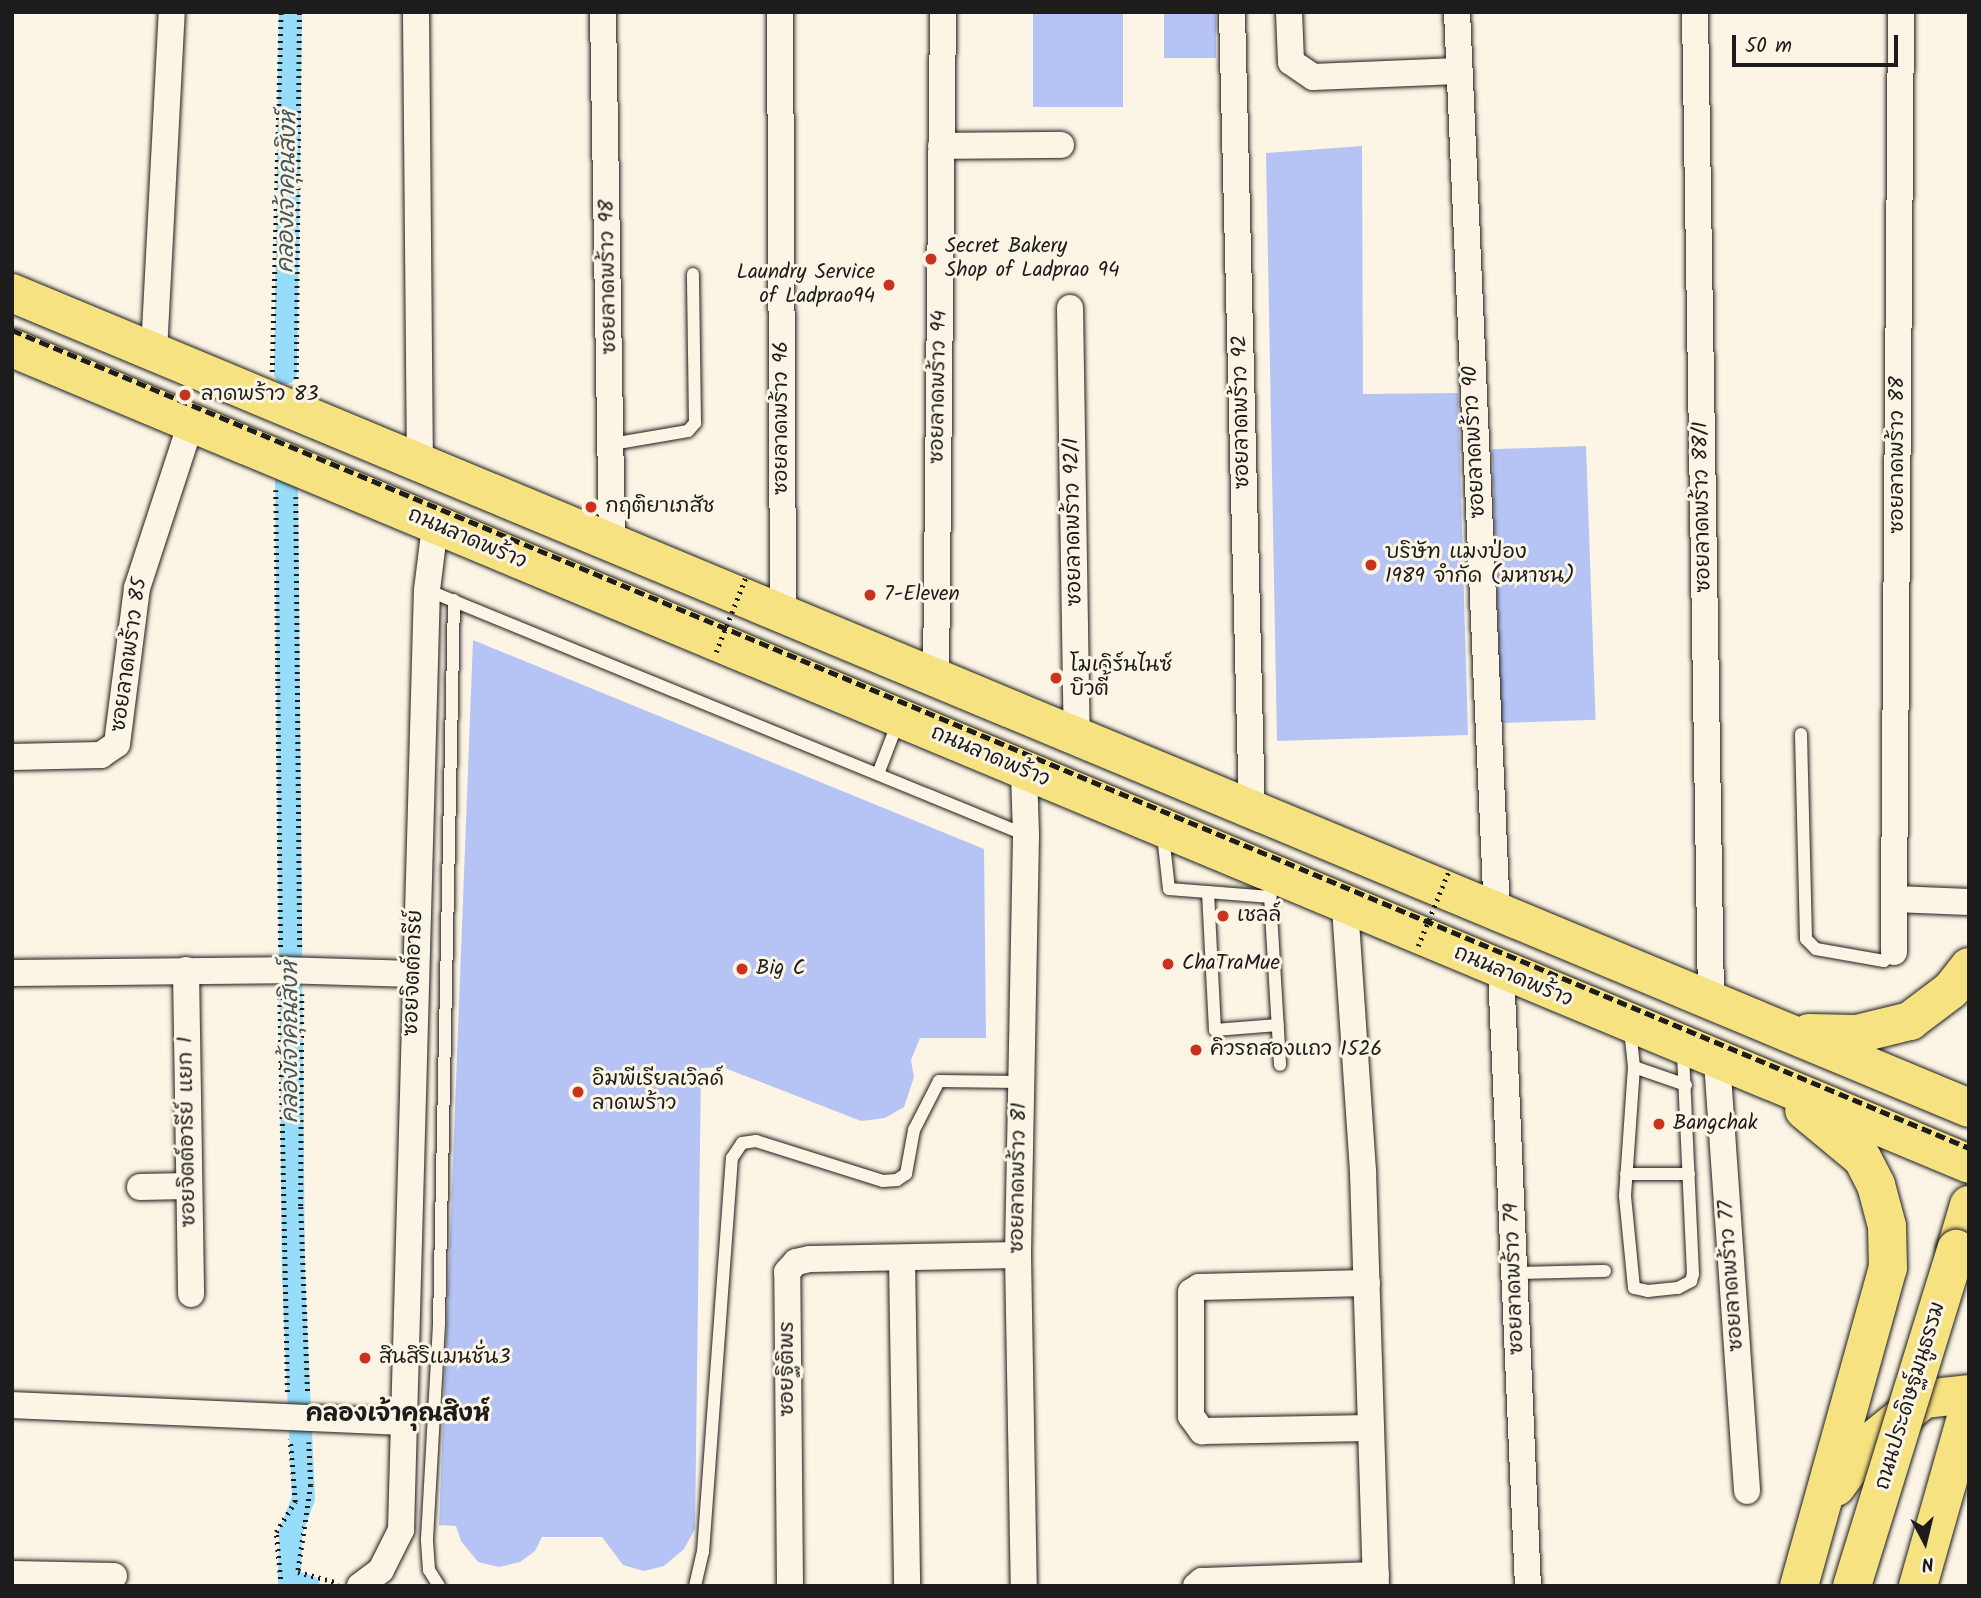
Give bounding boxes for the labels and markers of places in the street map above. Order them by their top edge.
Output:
place label: Secret Bakery Shop of Ladprao 94 [945,234,1120,284]
marker: Secret Bakery Shop of Ladprao 94 [923,251,939,267]
place label: Laundry Service of Ladprao94 [736,260,875,310]
marker: Laundry Service of Ladprao94 [881,277,897,293]
place label: ลาดพร้าว 83 [201,382,318,408]
marker: ลาดพร้าว 83 [175,385,195,405]
place label: กฤติยาเภสัช [605,494,714,520]
marker: กฤติยาเภสัช [583,499,599,515]
place label: บริษัท แมงป่อง 1989 จำกัด (มหาชน) [1385,540,1574,590]
marker: บริษัท แมงป่อง 1989 จำกัด (มหาชน) [1363,557,1379,573]
place label: 7-Eleven [884,582,960,608]
marker: 7-Eleven [862,587,878,603]
place label: โมเดิร์นไนซ์ บิวตี้ [1070,653,1172,703]
marker: โมเดิร์นไนซ์ บิวตี้ [1048,670,1064,686]
place label: เชลล์ [1237,903,1281,929]
marker: เชลล์ [1215,908,1231,924]
place label: ChaTraMue [1182,951,1280,977]
place label: Big C [756,956,805,982]
marker: ChaTraMue [1160,956,1176,972]
marker: Big C [734,961,750,977]
place label: คิวรถสองแถว 1526 [1210,1037,1382,1063]
marker: คิวรถสองแถว 1526 [1188,1042,1204,1058]
place label: อิมพีเรียลเวิลด์ ลาดพร้าว [592,1067,724,1117]
marker: อิมพีเรียลเวิลด์ ลาดพร้าว [570,1084,586,1100]
place label: Bangchak [1673,1111,1758,1137]
marker: Bangchak [1651,1116,1667,1132]
place label: สินสิริแมนชั่น3 [379,1345,510,1371]
marker: สินสิริแมนชั่น3 [357,1350,373,1366]

